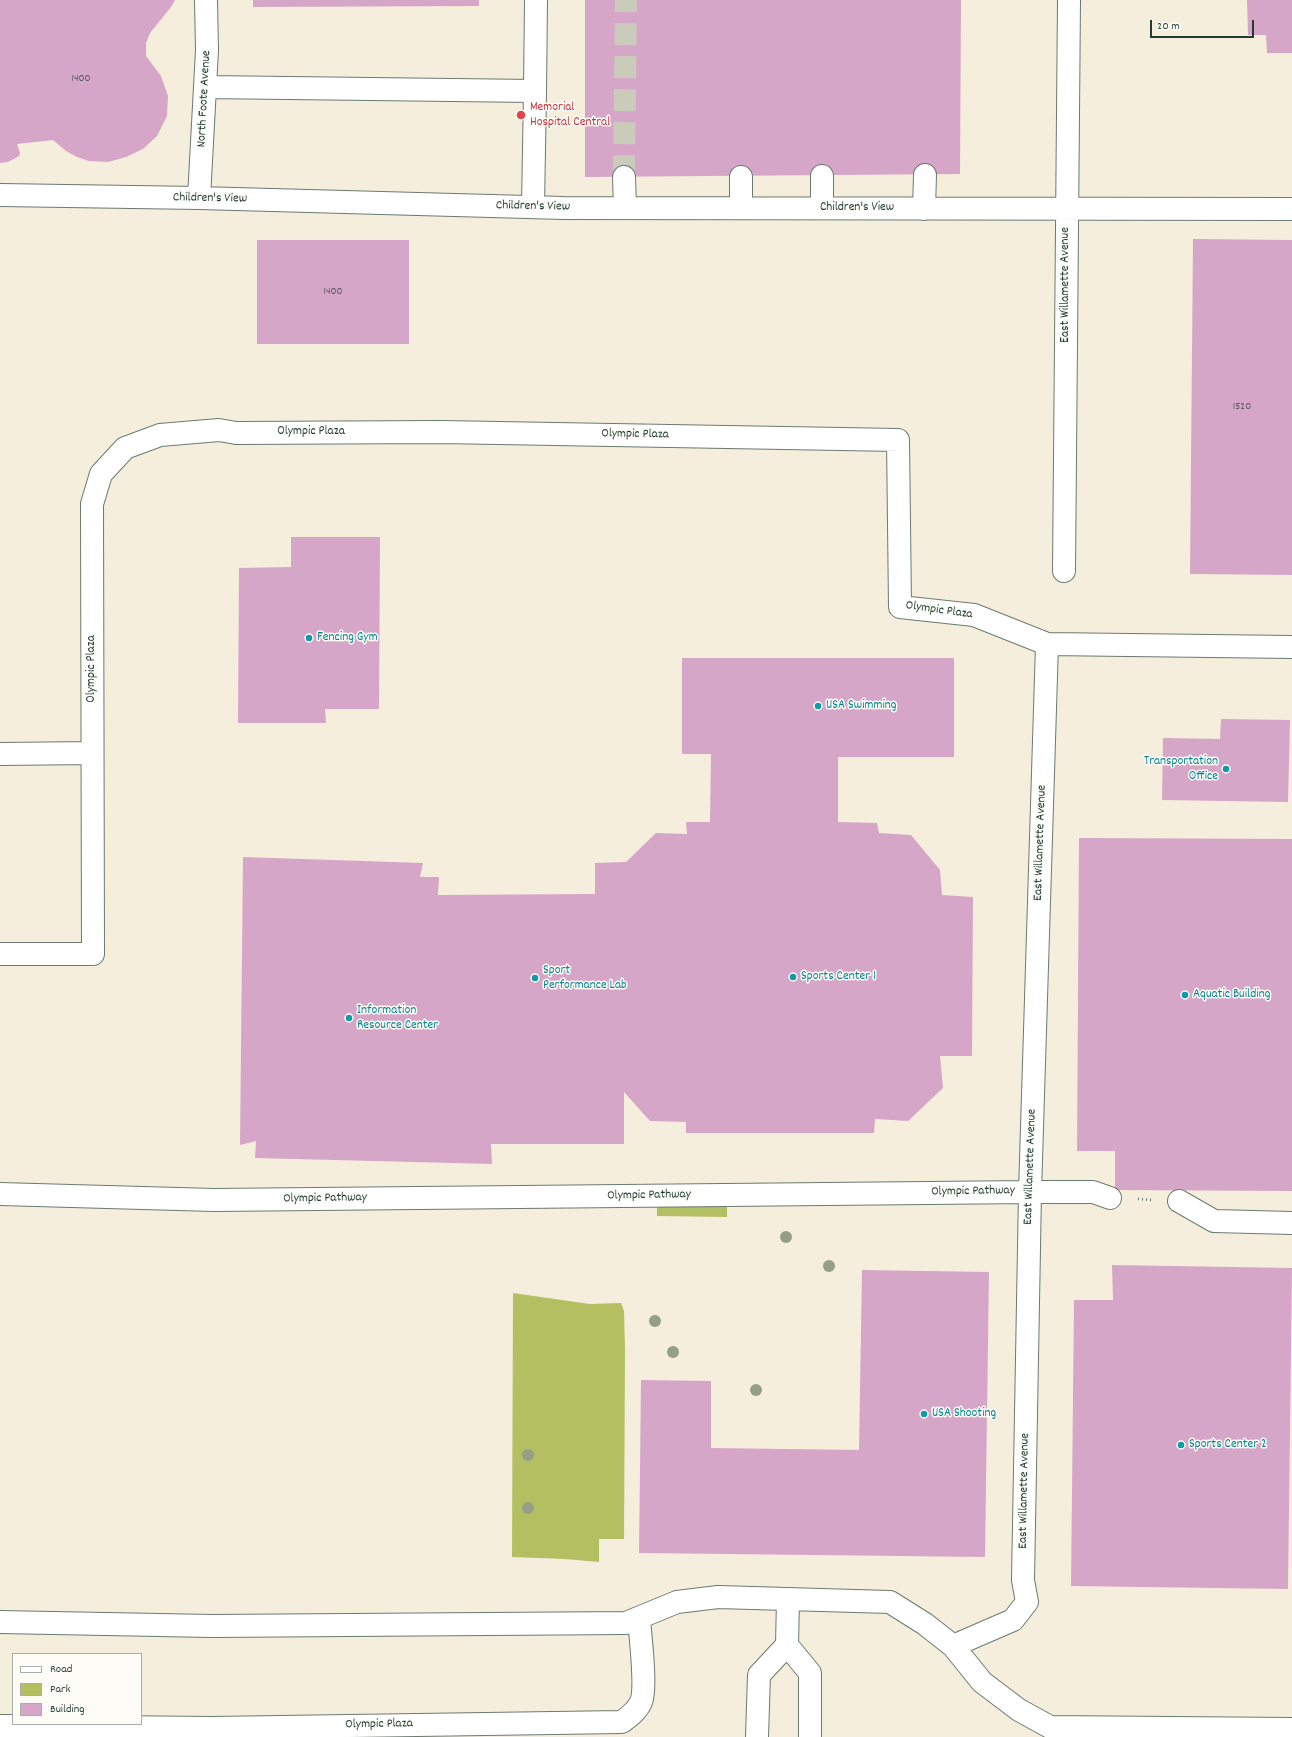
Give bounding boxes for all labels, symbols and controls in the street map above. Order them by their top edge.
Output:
scale bar [1152,12,1256,38]
text: 20 m [1157,18,1180,35]
street label: North Foote Avenue [195,50,215,148]
house number: 1400 [72,72,90,86]
place label: Memorial Hospital Central [530,100,610,131]
marker: Memorial Hospital Central [515,109,527,121]
street label: Children's View [173,191,247,207]
street label: Children's View [496,199,570,215]
street label: Children's View [820,200,894,216]
street label: East Willamette Avenue [1058,227,1074,343]
house number: 1400 [324,285,342,299]
house number: 1520 [1233,400,1251,414]
street label: Olympic Plaza [277,424,345,440]
street label: Olympic Plaza [601,427,669,443]
street label: Olympic Plaza [905,599,973,623]
place label: Fencing Gym [317,630,378,646]
marker: Fencing Gym [304,633,314,643]
street label: Olympic Plaza [84,635,100,703]
place label: USA Swimming [826,698,896,714]
marker: USA Swimming [813,701,823,711]
place label: Transportation Office [1144,754,1218,785]
marker: Transportation Office [1221,764,1231,774]
street label: East Willamette Avenue [1031,785,1051,901]
place label: Sport Performance Lab [543,963,627,994]
place label: Sports Center 1 [801,969,876,985]
marker: Sports Center 1 [788,972,798,982]
marker: Sport Performance Lab [530,973,540,983]
place label: Aquatic Building [1193,987,1270,1003]
marker: Aquatic Building [1180,990,1190,1000]
place label: Information Resource Center [357,1003,438,1034]
marker: Information Resource Center [344,1013,354,1023]
street label: East Willamette Avenue [1021,1109,1041,1225]
street label: Olympic Pathway [931,1183,1015,1201]
street label: Olympic Pathway [607,1187,691,1205]
street label: Olympic Pathway [283,1190,367,1208]
place label: USA Shooting [932,1406,996,1422]
marker: USA Shooting [919,1409,929,1419]
street label: East Willamette Avenue [1016,1433,1034,1549]
place label: Sports Center 2 [1189,1437,1267,1453]
marker: Sports Center 2 [1176,1440,1186,1450]
legend [12,1653,142,1725]
text: Road [50,1661,72,1678]
text: Park [50,1681,70,1698]
text: Building [50,1701,85,1718]
street label: Olympic Plaza [345,1717,413,1733]

